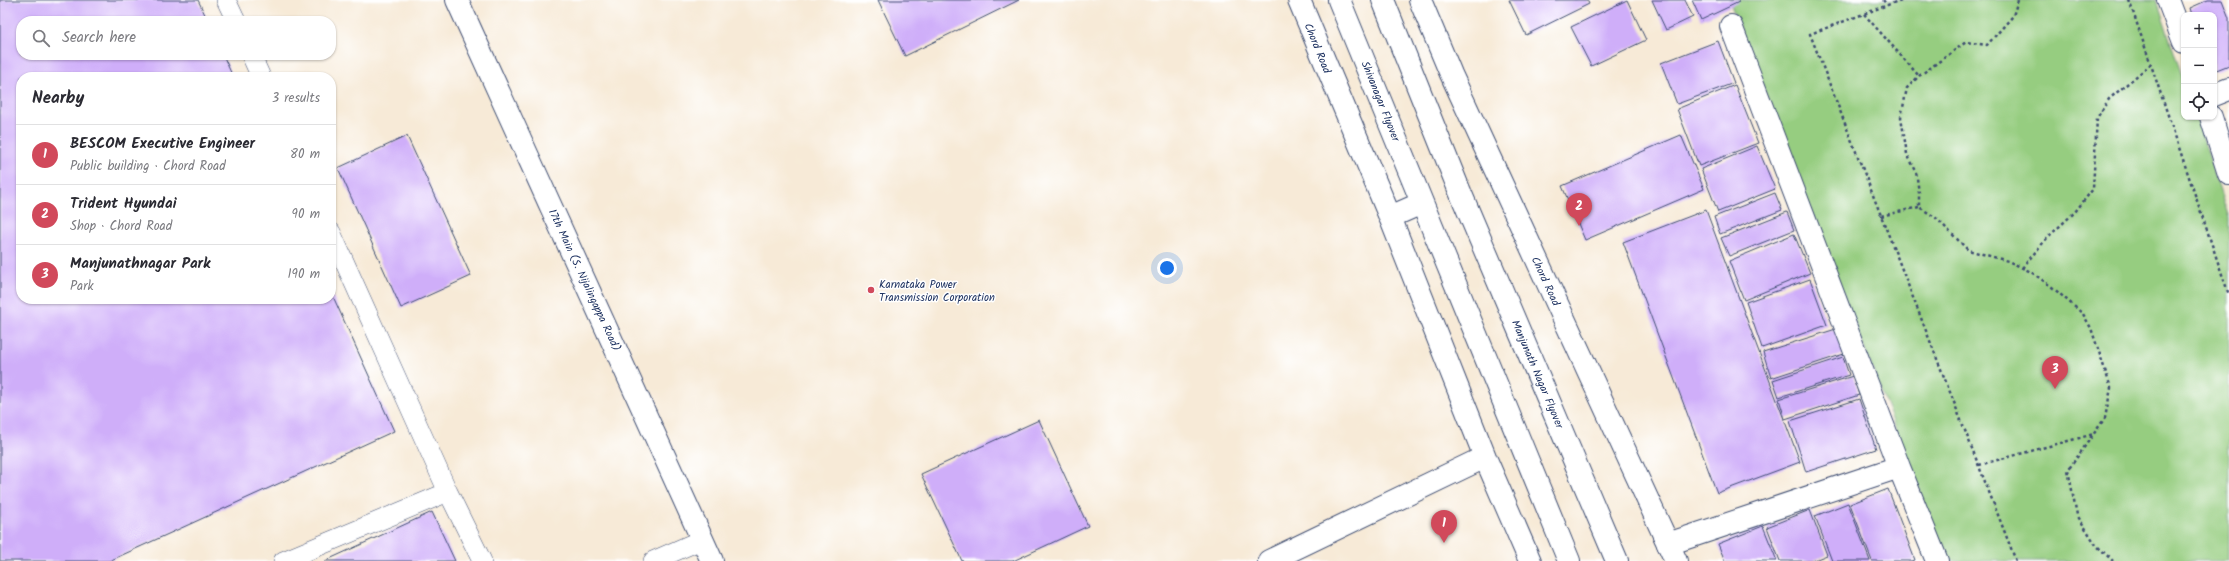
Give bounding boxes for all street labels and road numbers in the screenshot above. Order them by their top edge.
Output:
street label: Chord Road [1299,20,1336,77]
street label: Shivanagar Flyover [1356,58,1405,146]
street label: 17th Main (S. Nijalingappa Road) [543,206,625,355]
street label: Chord Road [1526,254,1565,310]
street label: Manjunath Nagar Flyover [1506,317,1569,433]

